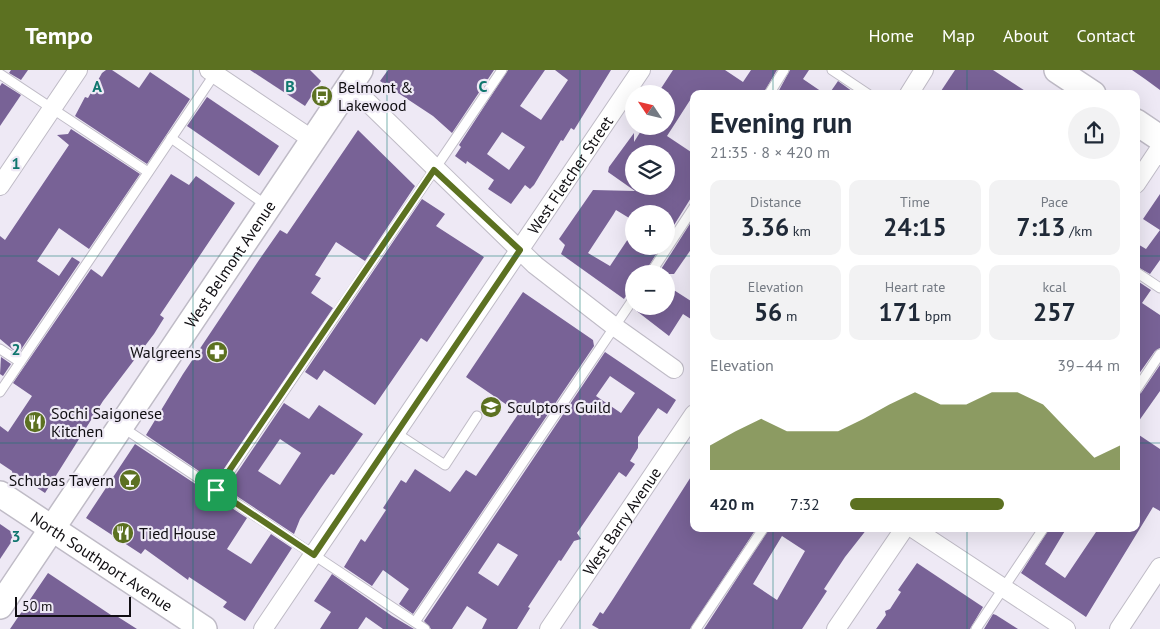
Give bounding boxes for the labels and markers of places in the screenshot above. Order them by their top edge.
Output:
place label: Belmont & Lakewood [338,77,413,115]
bus stop icon: Belmont & Lakewood [310,84,334,108]
pharmacy icon: Walgreens [205,340,229,364]
place label: Walgreens [130,342,201,362]
school or university icon: Sculptors Guild [479,395,503,419]
place label: Sculptors Guild [507,397,611,417]
place label: Sochi Saigonese Kitchen [51,403,162,441]
restaurant icon: Sochi Saigonese Kitchen [23,410,47,434]
bar icon: Schubas Tavern [118,468,142,492]
pin [195,469,237,511]
place label: Schubas Tavern [9,470,114,490]
restaurant icon: Tied House [111,521,135,545]
place label: Tied House [139,523,216,543]

